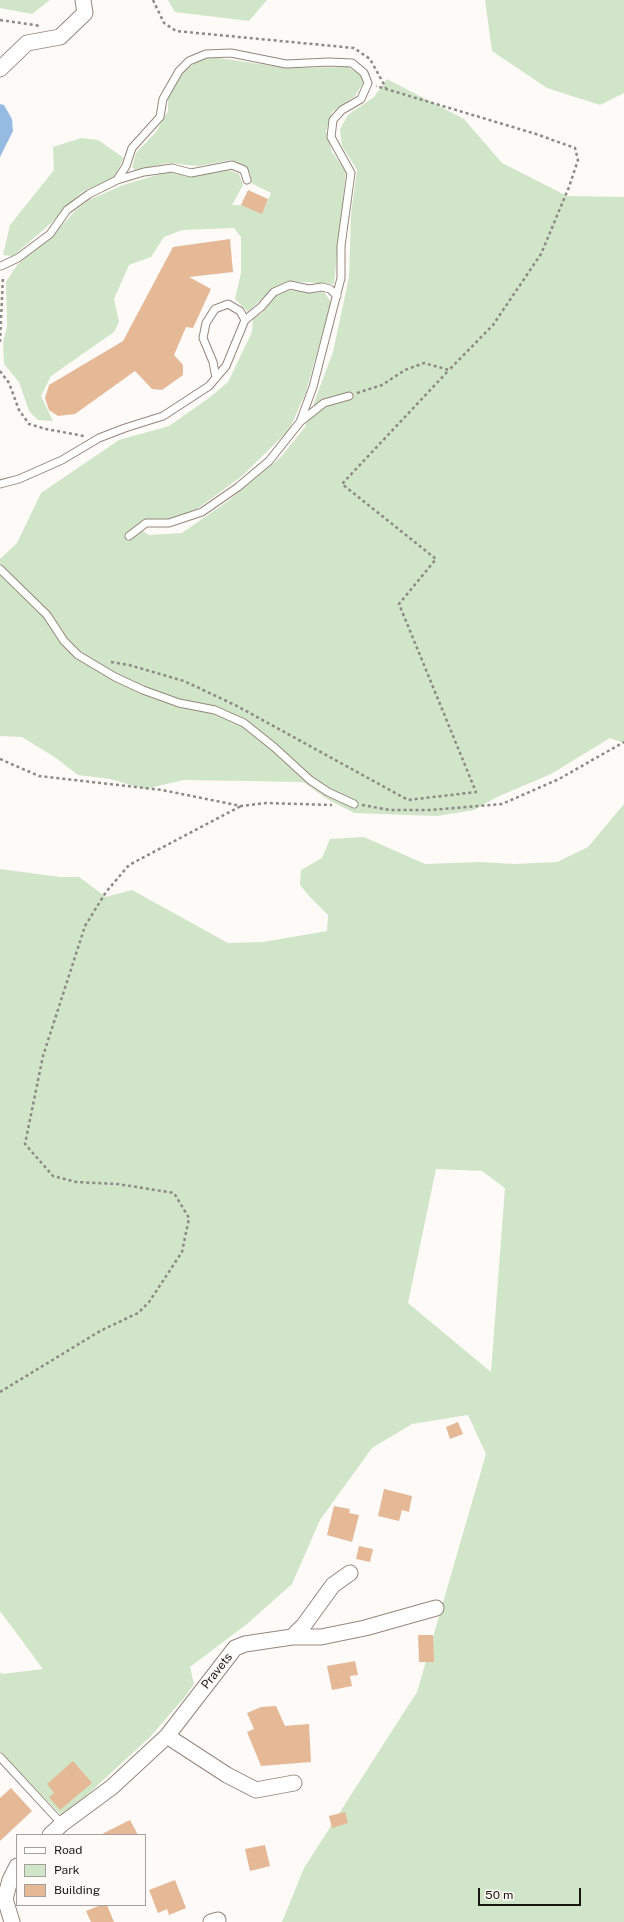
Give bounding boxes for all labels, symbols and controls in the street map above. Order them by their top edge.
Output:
street label: Pravets [198,1650,236,1692]
legend [16,1834,146,1906]
text: Road [54,1843,82,1857]
text: Park [54,1863,80,1877]
scale bar [480,1880,583,1906]
text: Building [54,1883,100,1897]
text: 50 m [485,1888,513,1902]

